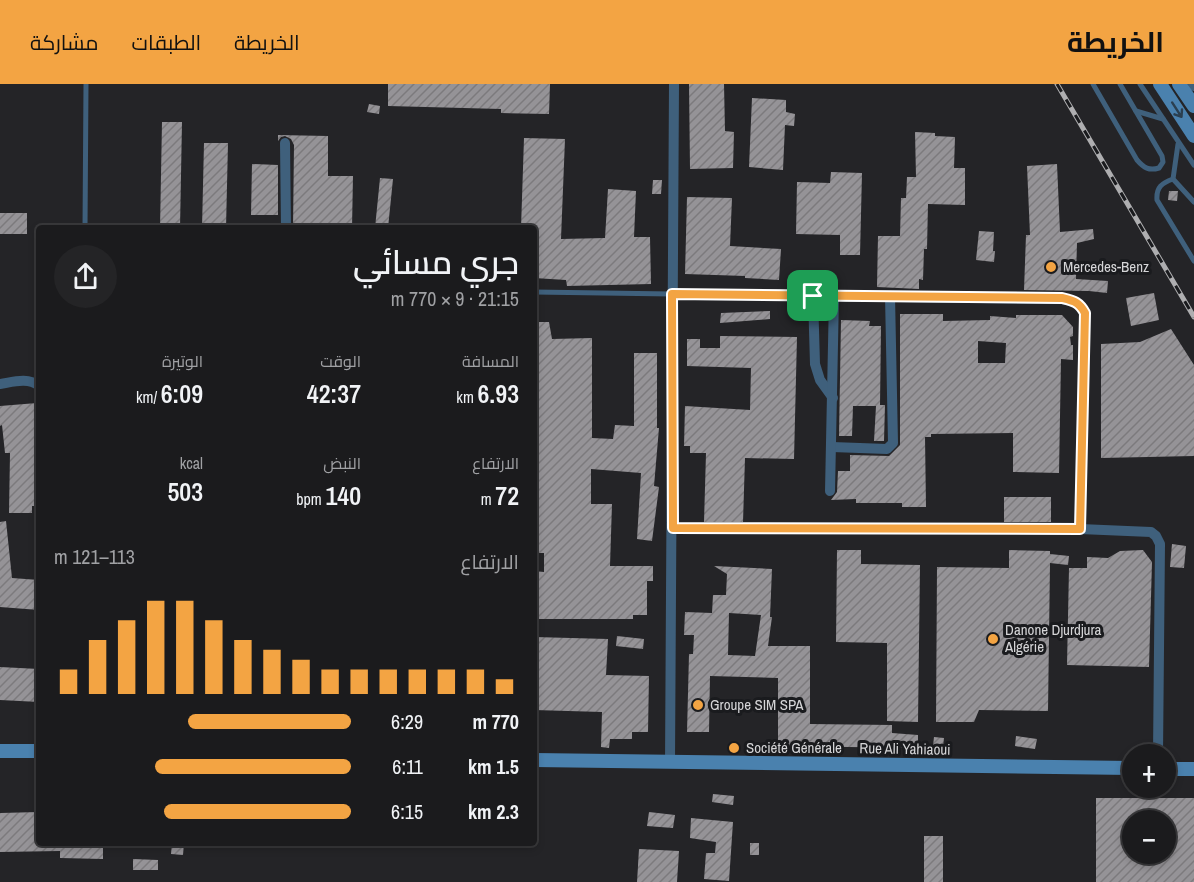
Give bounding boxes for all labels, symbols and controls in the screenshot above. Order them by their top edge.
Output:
text: الخريطة [1067,23,1164,61]
text: مشاركة [30,28,99,57]
text: الطبقات [132,28,201,57]
text: الخريطة [234,28,300,57]
one-way arrow [1171,101,1183,118]
text: جري مسائي [353,240,519,284]
button: share [54,245,117,308]
place label: Mercedes-Benz [1063,256,1149,277]
marker: Mercedes-Benz [1044,260,1058,274]
pin [787,270,838,321]
icon: arrive [796,279,829,312]
text: 21:15 · 9 × 770 m [391,285,519,312]
text: الوتيرة [162,350,203,372]
text: الوقت [320,350,361,372]
text: المسافة [462,350,519,372]
text: 6:09 [161,376,203,411]
text: 42:37 [307,376,361,411]
text: 6.93 [478,376,519,411]
text: /km [136,386,161,408]
text: km [456,386,478,408]
text: kcal [180,452,203,474]
text: النبض [323,452,361,474]
text: الارتفاع [472,452,519,474]
text: 503 [167,474,203,509]
text: 140 [325,478,361,513]
text: 72 [495,478,519,513]
text: bpm [296,488,325,510]
text: m [481,488,495,510]
text: 113–121 m [54,543,135,570]
text: الارتفاع [460,548,519,575]
place label: Danone Djurdjura Algérie [1004,619,1102,657]
marker: Danone Djurdjura Algérie [986,632,1000,646]
place label: Groupe SIM SPA [710,694,804,715]
marker: Groupe SIM SPA [691,698,705,712]
text: 6:29 [391,708,423,735]
text: 770 m [472,708,519,735]
place label: Société Générale [746,737,842,758]
street label: Rue Ali Yahiaoui [859,737,951,760]
marker: Société Générale [727,741,741,755]
map controls [1122,744,1176,864]
button: + [1122,744,1176,798]
text: 6:11 [392,753,423,780]
text: 1.5 km [468,753,519,780]
text: 6:15 [391,798,423,825]
text: 2.3 km [468,798,519,825]
button: − [1122,810,1176,864]

